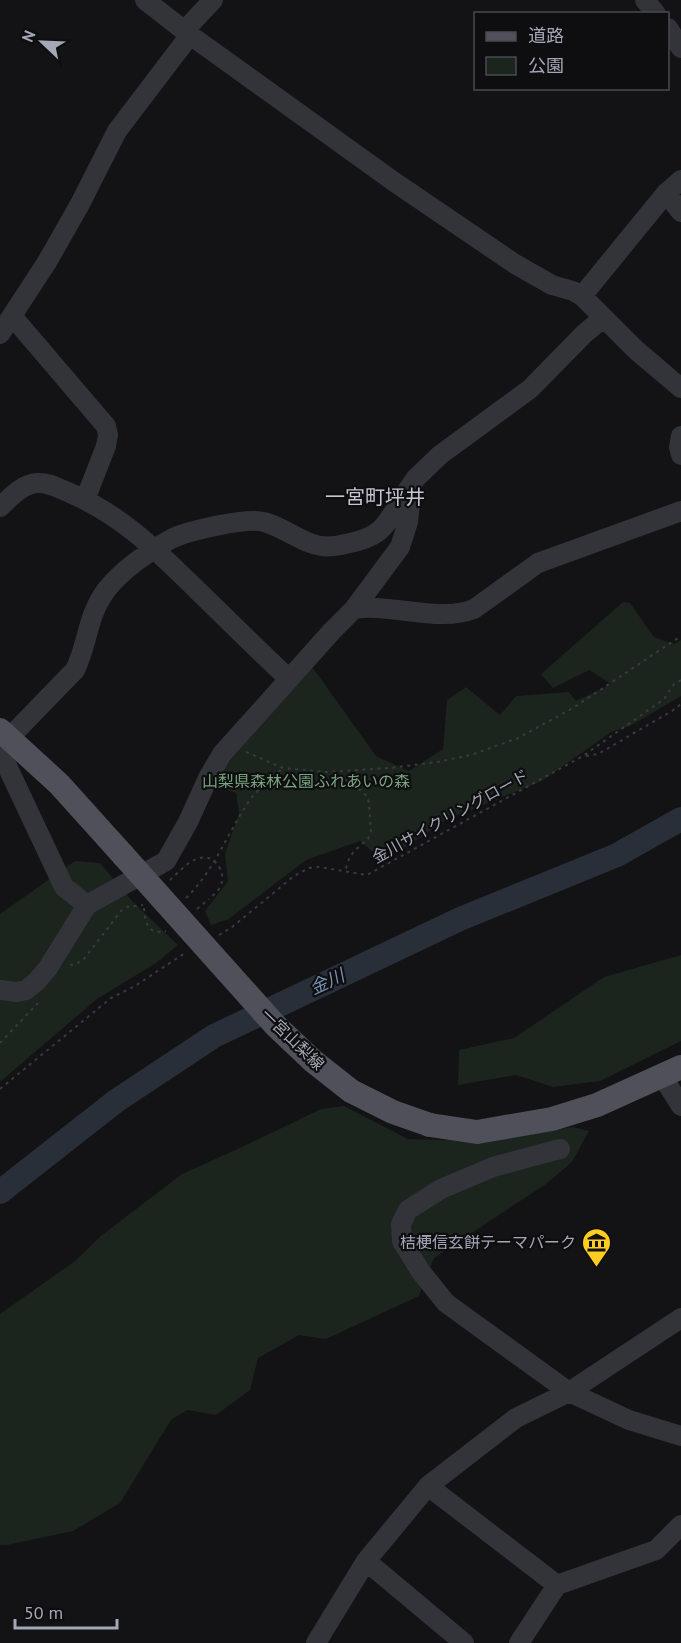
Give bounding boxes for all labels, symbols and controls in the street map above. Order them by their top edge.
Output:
north arrow [12,12,72,72]
legend [474,12,669,90]
text: 道路 [528,24,564,47]
text: N [17,27,39,45]
text: 公園 [528,54,564,77]
district label: 一宮町坪井 [325,484,425,510]
street label: 金川サイクリングロード [368,765,532,867]
park label: 山梨県森林公園ふれあいの森 [202,771,410,791]
water label: 金川 [306,963,350,1000]
street label: 一宮山梨線 [257,1004,329,1074]
museum icon: 桔梗信玄餅テーマパーク [581,1226,613,1268]
place label: 桔梗信玄餅テーマパーク [400,1232,576,1252]
scale bar [15,1592,117,1630]
text: 50 m [24,1601,63,1624]

